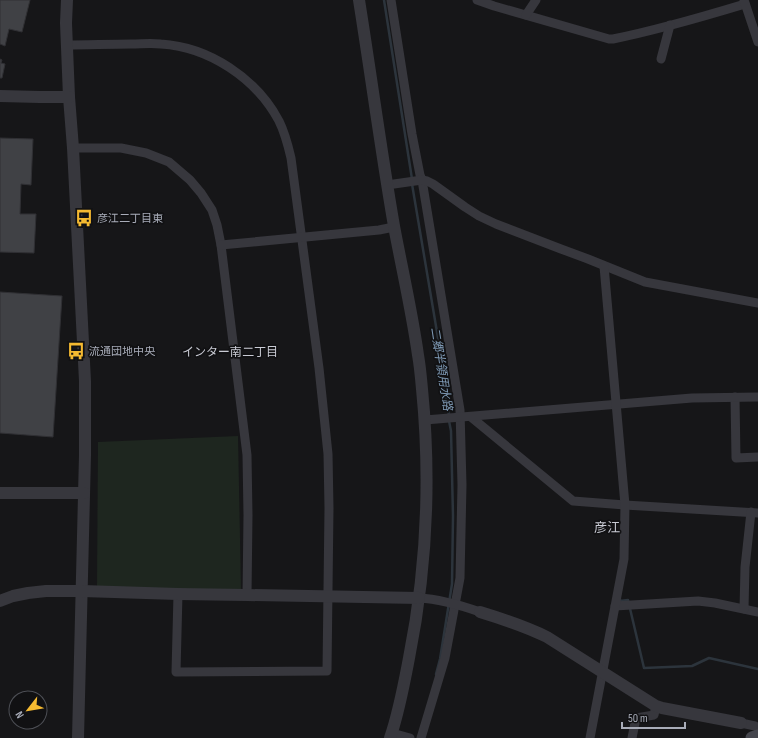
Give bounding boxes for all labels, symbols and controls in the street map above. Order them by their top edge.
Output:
bus stop icon: 彦江二丁目東 [74,208,94,228]
place label: 彦江二丁目東 [97,212,163,225]
water label: 二郷半領用水路 [427,326,455,413]
bus stop icon: 流通団地中央 [66,341,86,361]
place label: 流通団地中央 [89,345,156,358]
district label: インター南二丁目 [182,345,278,360]
district label: 彦江 [594,520,620,536]
north arrow [8,690,48,730]
scale bar [622,704,685,730]
text: N [13,709,27,721]
text: 50 m [628,711,648,726]

